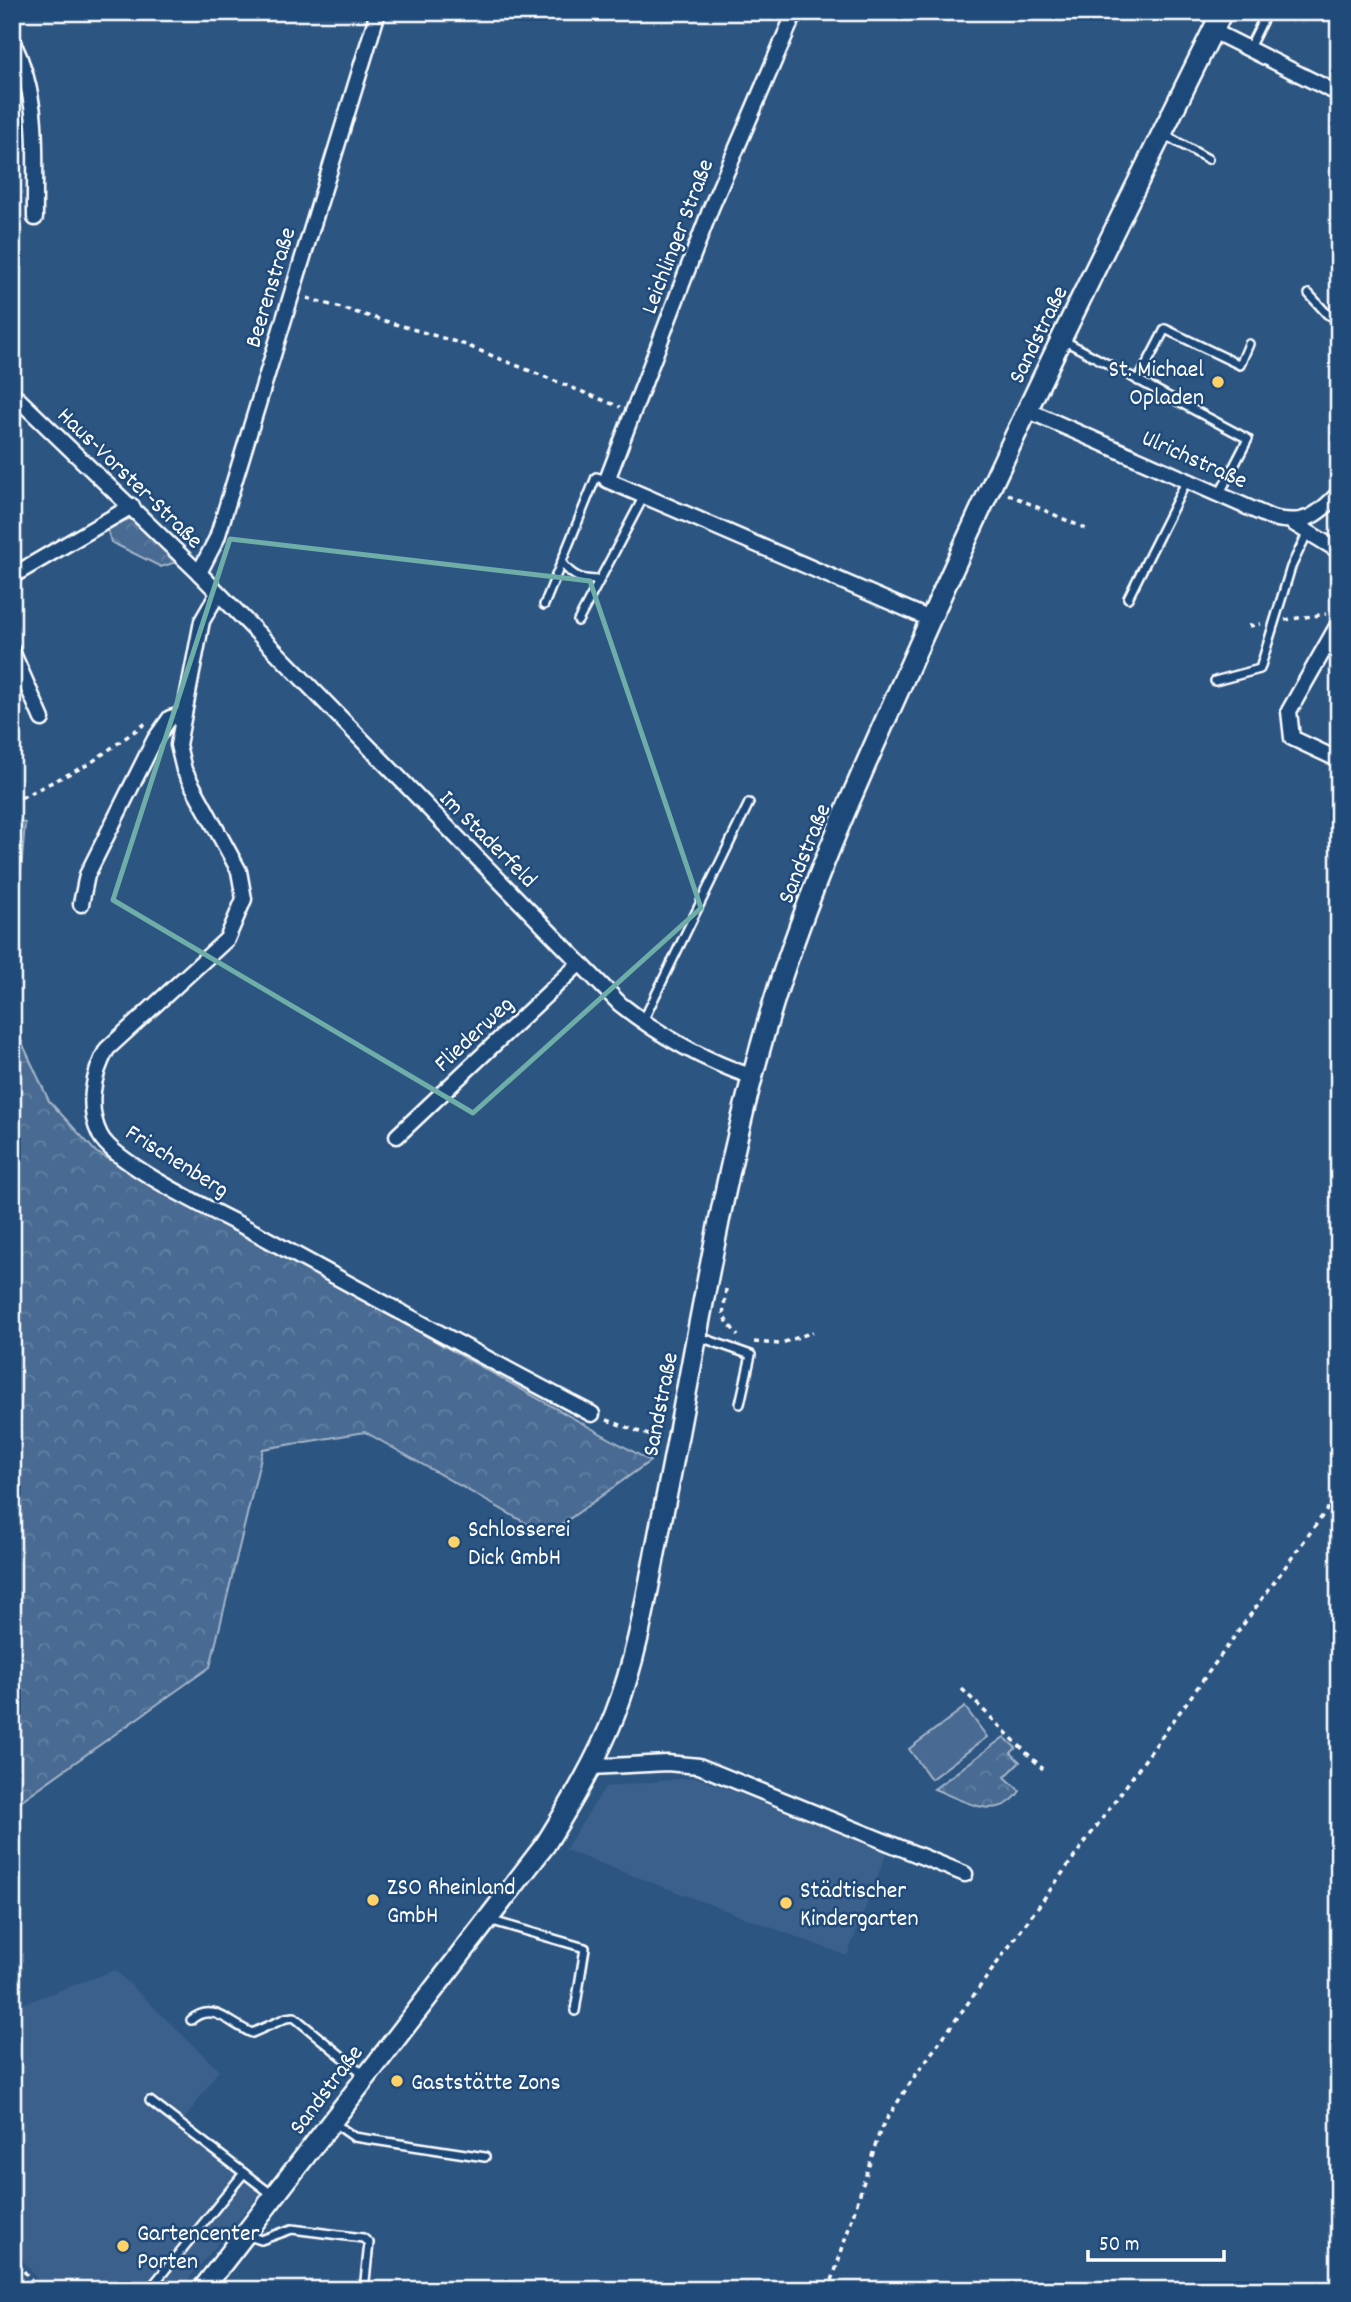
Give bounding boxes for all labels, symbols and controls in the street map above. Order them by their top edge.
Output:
street label: Leichlinger Straße [634,155,724,320]
street label: Beerenstraße [237,224,306,352]
street label: Sandstraße [1001,281,1078,390]
place label: St. Michael Opladen [1108,354,1204,416]
marker: St. Michael Opladen [1210,374,1226,390]
street label: Haus-Vorster-Straße [48,400,210,558]
street label: Ulrichstraße [1136,422,1252,499]
street label: Im Staderfeld [430,783,544,897]
street label: Sandstraße [770,799,841,909]
street label: Fliederweg [427,989,523,1081]
street label: Frischenberg [118,1117,235,1208]
street label: Sandstraße [635,1350,689,1459]
place label: Schlosserei Dick GmbH [468,1514,570,1576]
marker: Schlosserei Dick GmbH [446,1534,462,1550]
place label: ZSO Rheinland GmbH [387,1872,515,1934]
place label: Städtischer Kindergarten [800,1875,918,1937]
marker: ZSO Rheinland GmbH [365,1892,381,1908]
marker: Städtischer Kindergarten [778,1895,794,1911]
street label: Sandstraße [282,2039,373,2143]
place label: Gaststätte Zons [411,2067,561,2101]
marker: Gaststätte Zons [389,2073,405,2089]
place label: Gartencenter Porten [137,2218,259,2280]
scale bar [1088,2218,1225,2262]
text: 50 m [1099,2231,1139,2261]
marker: Gartencenter Porten [115,2238,131,2254]

